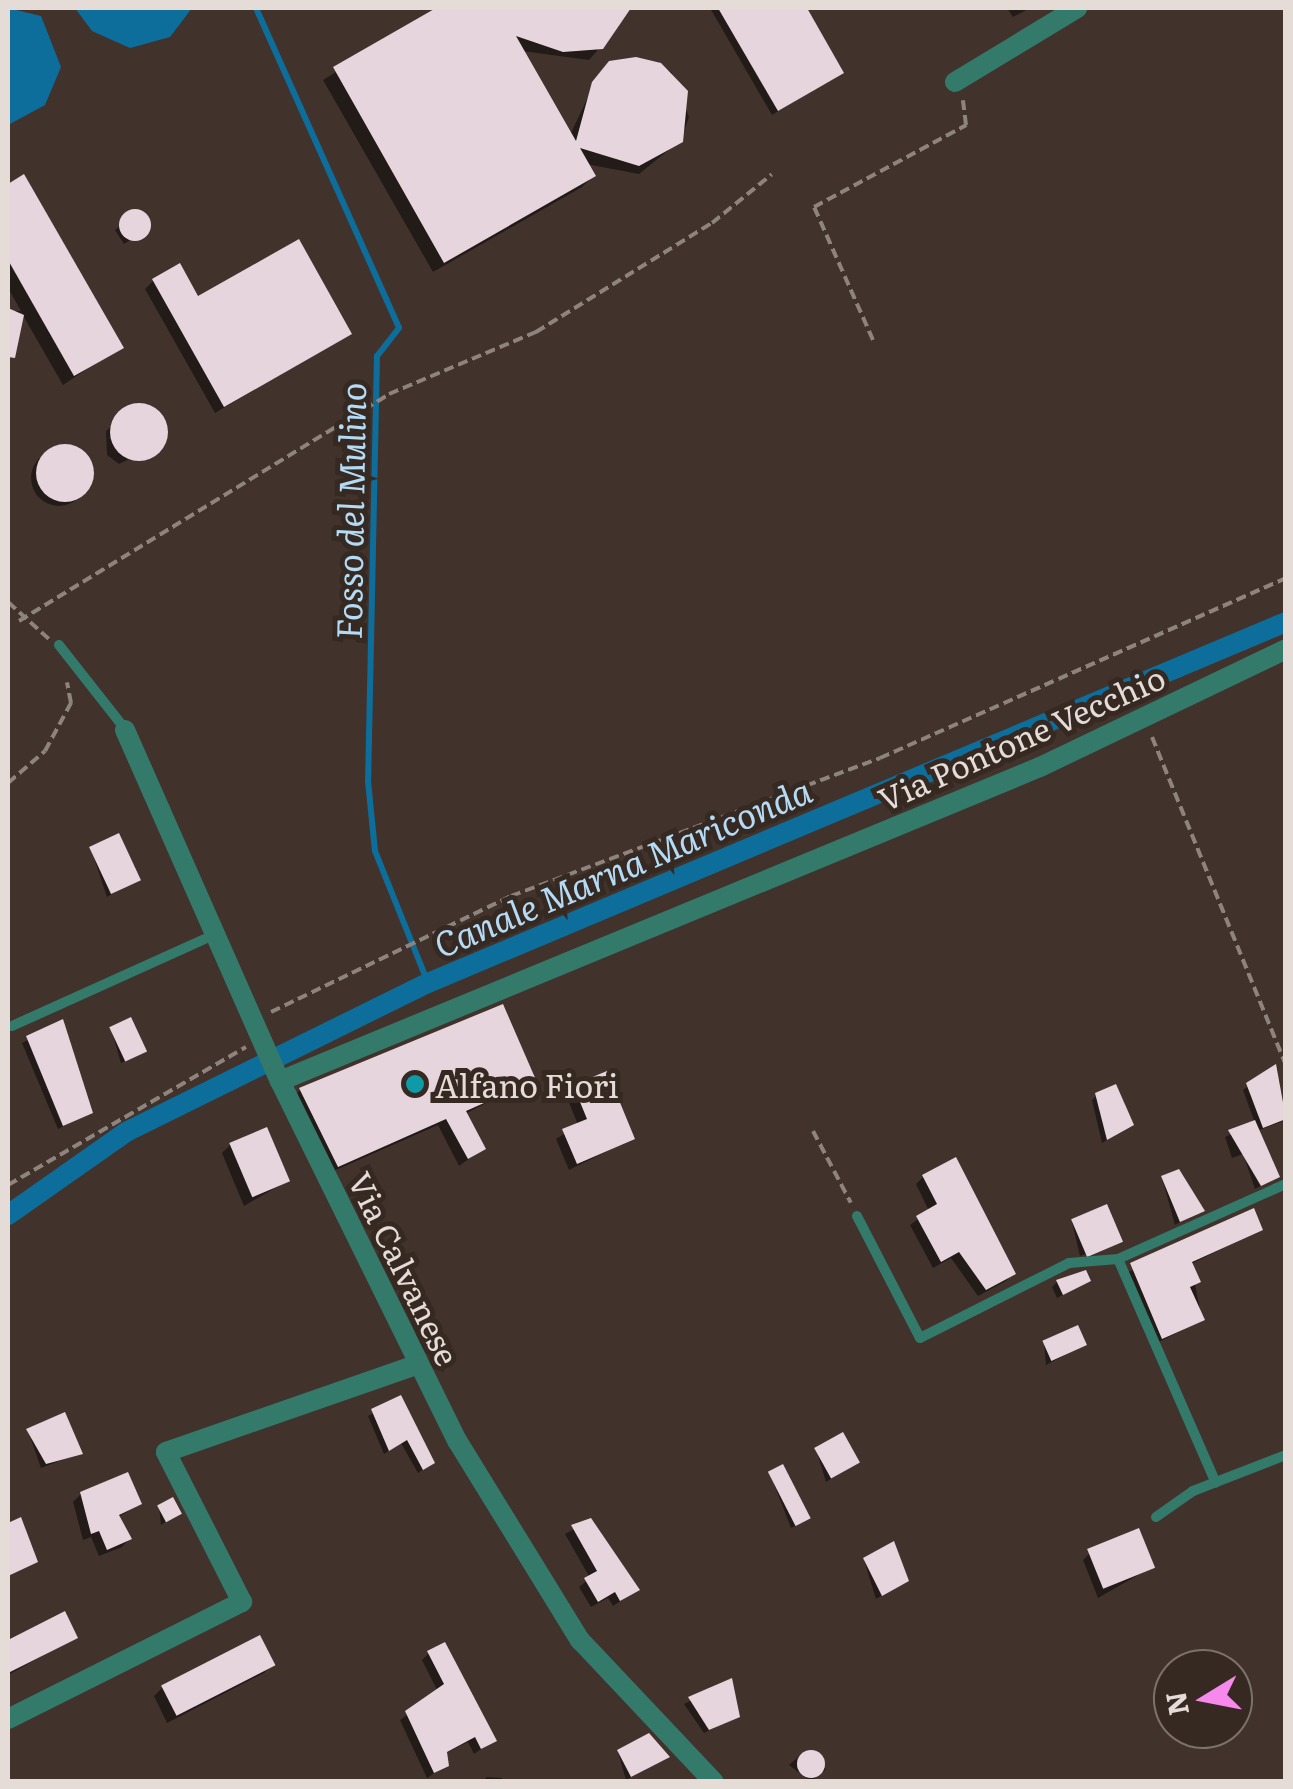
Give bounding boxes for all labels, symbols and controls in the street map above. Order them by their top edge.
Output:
water label: Fosso del Mulino [326,382,372,640]
street label: Via Pontone Vecchio [872,656,1170,818]
water label: Canale Marna Mariconda [427,767,817,965]
place label: Alfano Fiori [435,1065,619,1103]
marker: Alfano Fiori [404,1073,426,1095]
street label: Via Calvanese [342,1165,468,1371]
north arrow [1153,1649,1253,1749]
text: N [1153,1689,1198,1719]

